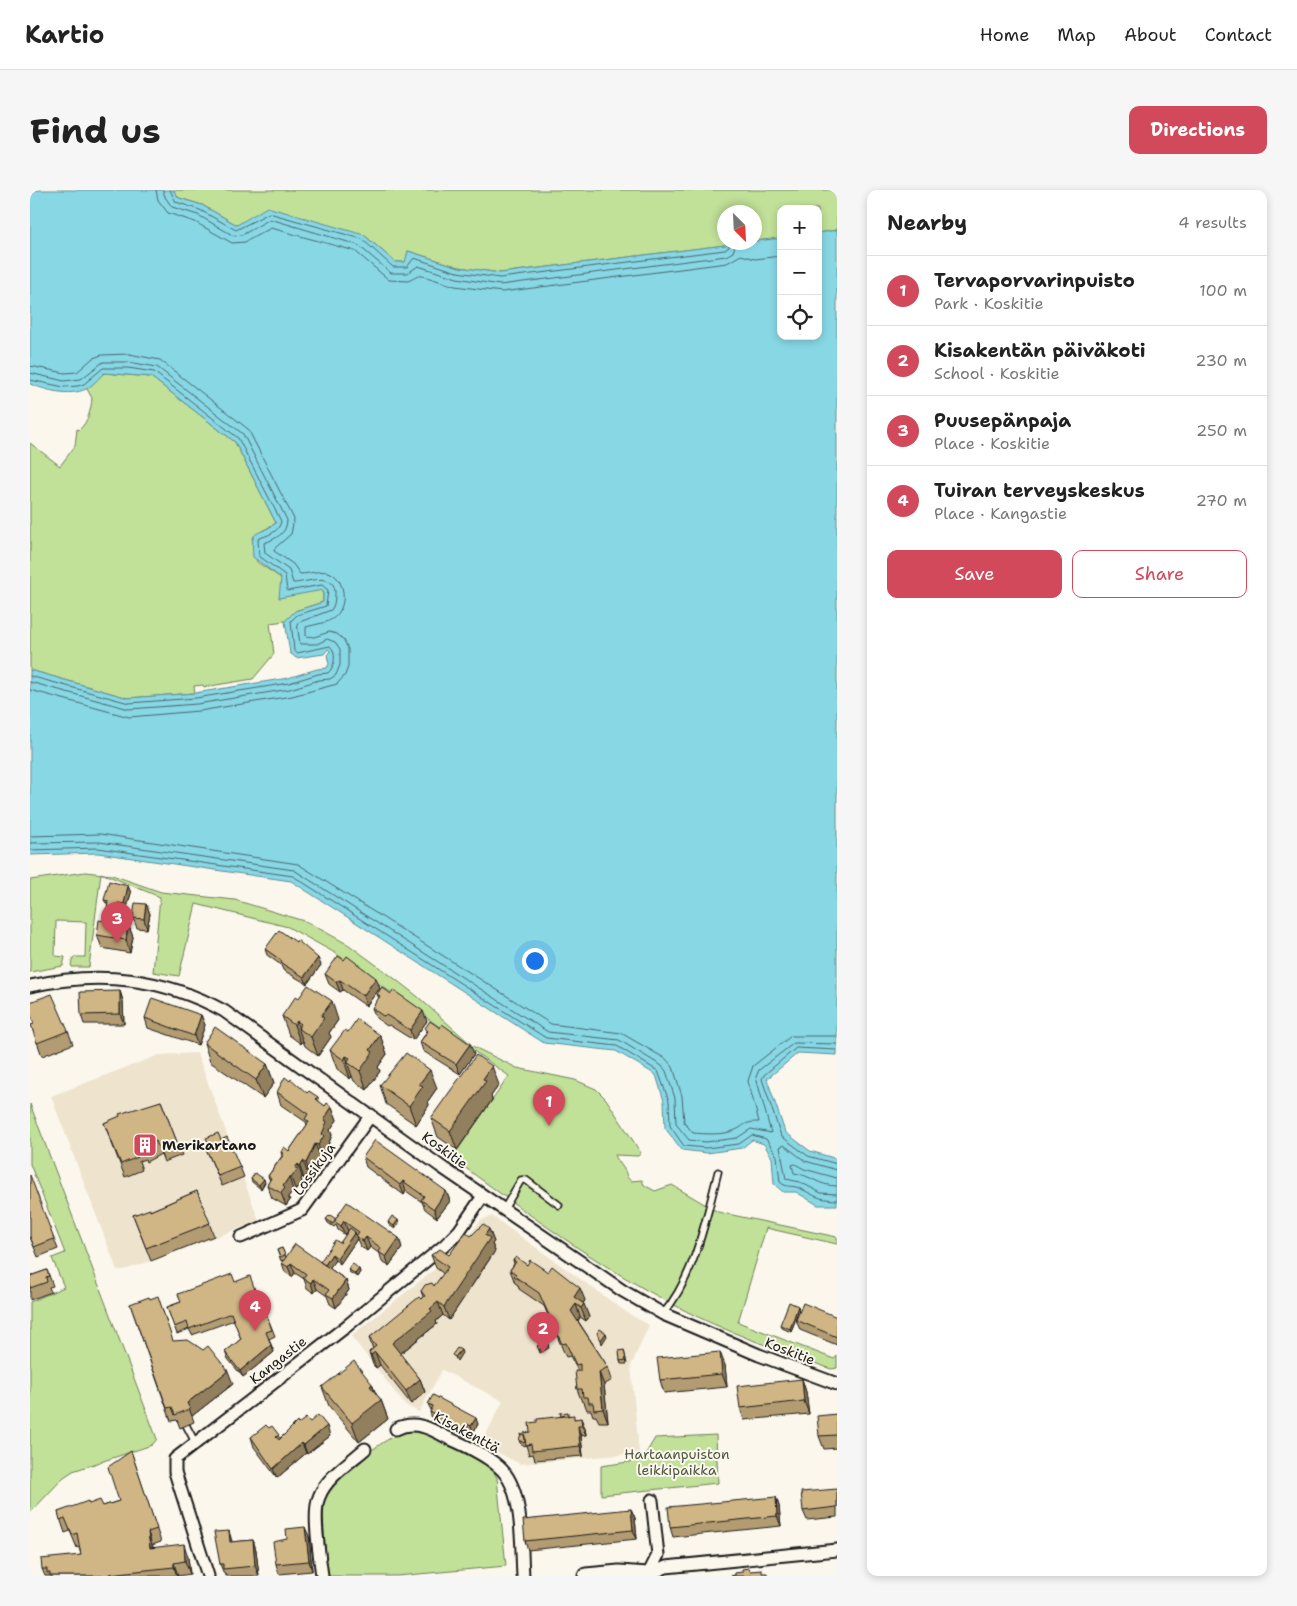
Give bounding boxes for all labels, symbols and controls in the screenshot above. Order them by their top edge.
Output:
text: Kartio [25,19,104,51]
text: Home [980,23,1029,47]
text: Map [1057,23,1096,47]
text: About [1124,23,1177,47]
text: Contact [1205,23,1272,47]
button: Directions [1129,106,1267,154]
text: Find us [30,107,161,154]
north arrow [717,205,762,250]
map controls [777,205,822,340]
button: + [777,205,822,250]
text: Nearby [887,209,967,237]
text: 4 results [1178,212,1247,233]
button: − [777,250,822,295]
text: Tervaporvarinpuisto [934,268,1135,293]
text: 1 [899,280,907,301]
text: 100 m [1199,280,1247,301]
text: Park · Koskitie [934,293,1044,314]
button: locate [777,295,822,340]
text: Kisakentän päiväkoti [934,338,1146,363]
text: 2 [897,350,909,371]
text: 230 m [1195,350,1247,371]
text: School · Koskitie [934,363,1060,384]
text: Puusepänpaja [934,408,1071,433]
text: 3 [897,420,909,441]
text: 250 m [1196,420,1247,441]
text: Place · Koskitie [934,433,1050,454]
text: Tuiran terveyskeskus [934,478,1145,503]
text: 4 [897,490,909,511]
text: 270 m [1196,490,1247,511]
text: Place · Kangastie [934,503,1067,524]
button: Save [887,550,1062,598]
button: Share [1072,550,1247,598]
pin: 3 [101,902,133,943]
your location [522,948,548,974]
pin: 1 [533,1085,565,1126]
street label: Koskitie [418,1127,472,1173]
building icon: Merikartano [132,1132,158,1158]
place label: Merikartano [162,1136,256,1154]
street label: Lossikuja [289,1139,339,1199]
pin: 4 [239,1290,271,1331]
pin: 2 [527,1312,559,1353]
street label: Kangastie [246,1332,310,1388]
street label: Koskitie [762,1333,818,1369]
street label: Kisakenttä [431,1407,503,1457]
park label: Hartaanpuiston leikkipaikka [624,1445,730,1479]

